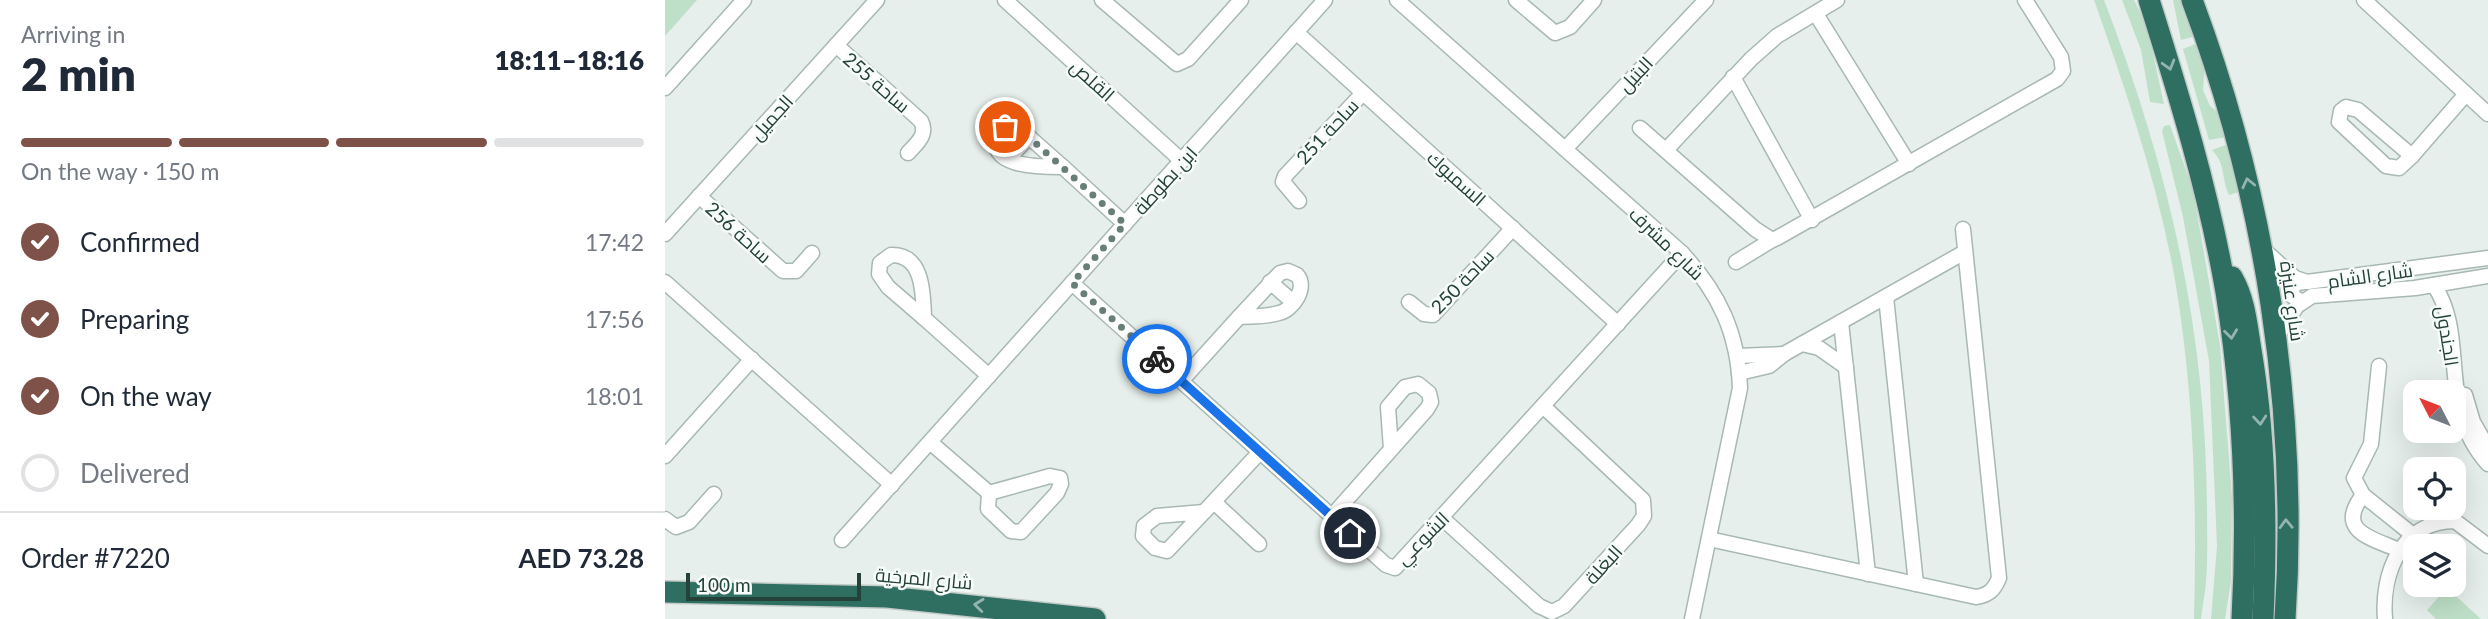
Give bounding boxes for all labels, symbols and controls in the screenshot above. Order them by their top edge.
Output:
text: Arriving in [21,20,125,48]
text: 18:11–18:16 [494,44,644,76]
text: 2 min [21,46,136,101]
street label: ساحة 255 [839,47,915,117]
street label: البتيل [1613,51,1658,97]
street label: القلص [1065,54,1120,107]
one-way arrow [2160,59,2175,71]
street label: الجميل [745,89,798,145]
street label: ساحة 251 [1291,94,1363,168]
pin [975,97,1035,157]
icon: bag [986,108,1024,146]
street label: ابن بطوطة [1128,141,1202,219]
street label: السمبوك [1422,146,1491,211]
text: On the way · 150 m [21,157,220,185]
one-way arrow [2242,177,2257,189]
street label: ساحة 256 [701,196,777,268]
street label: شارع مشرف [1623,202,1709,287]
icon: check [21,223,59,261]
text: Confirmed [80,226,200,258]
text: 17:42 [585,228,644,256]
street label: ساحة 250 [1426,244,1498,318]
street label: شارع الشام [2326,258,2415,295]
street label: شارع عنيزة [2273,259,2310,343]
icon: check [21,300,59,338]
text: Preparing [80,303,189,335]
street label: الجندول [2431,304,2464,368]
text: 17:56 [585,305,644,333]
courier [1122,324,1192,394]
one-way arrow [2224,328,2239,340]
icon: bike [1138,340,1176,378]
icon: check [21,377,59,415]
text: On the way [80,380,212,412]
north arrow [2403,380,2466,443]
map controls [2403,380,2466,597]
text: 18:01 [585,382,644,410]
one-way arrow [2252,415,2267,426]
text: Delivered [80,457,190,489]
button: locate [2403,457,2466,520]
pin [1320,503,1380,563]
street label: الشوعي [1391,507,1456,572]
icon: home [1331,514,1369,552]
one-way arrow [2279,518,2294,529]
button: layers [2403,534,2466,597]
street label: البغلة [1579,540,1627,588]
text: Order #7220 [21,542,170,574]
text: AED 73.28 [518,542,644,574]
street label: شارع المرخية [874,562,974,597]
scale bar [686,570,861,602]
text: 100 m [697,573,751,596]
one-way arrow [973,598,984,613]

